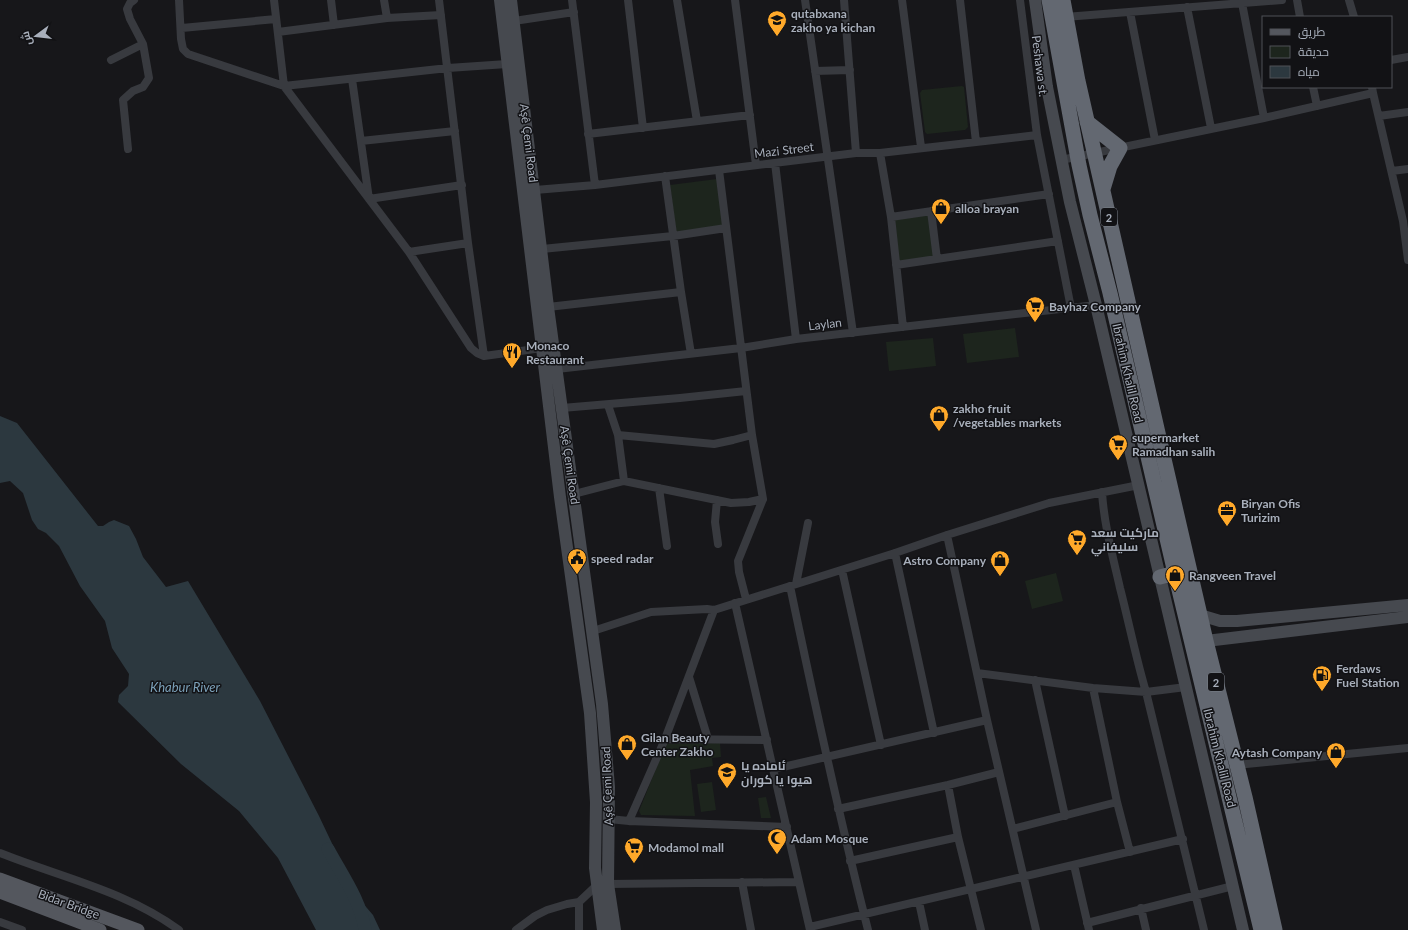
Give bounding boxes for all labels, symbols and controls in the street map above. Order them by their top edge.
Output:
place label: qutabxana zakho ya kichan [791,6,876,35]
school or university icon: qutabxana zakho ya kichan [766,9,788,37]
north arrow [16,16,56,56]
legend [1262,16,1392,88]
text: طريق [1298,24,1326,39]
text: ش [18,30,35,47]
street label: Peshawa st. [1029,34,1051,98]
text: حديقة [1298,44,1329,59]
text: مياه [1298,64,1320,79]
street label: Aşê Çemi Road [517,103,541,183]
street label: Mazi Street [753,139,815,161]
shop icon: alloa brayan [930,197,952,225]
place label: alloa brayan [955,201,1019,216]
road number: 2 [1101,208,1117,226]
supermarket icon: Bayhaz Company [1024,295,1046,323]
place label: Bayhaz Company [1049,299,1142,314]
street label: Laylan [807,315,843,333]
street label: Ibrahim Khalil Road [1109,322,1147,424]
place label: Monaco Restaurant [526,338,584,367]
restaurant icon: Monaco Restaurant [501,341,523,369]
place label: zakho fruit /vegetables markets [953,401,1061,430]
shop icon: zakho fruit /vegetables markets [928,404,950,432]
street label: Aşê Çemi Road [557,425,583,505]
place label: supermarket Ramadhan salih [1132,430,1216,459]
supermarket icon: supermarket Ramadhan salih [1107,433,1129,461]
place label: Biryan Ofis Turizim [1241,496,1300,525]
office icon: Biryan Ofis Turizim [1216,499,1238,527]
place label: ماركيت سعد سليفاني [1091,525,1159,557]
supermarket icon: ماركيت سعد سليفاني [1066,528,1088,556]
public building icon: speed radar [566,547,588,575]
shop icon: Astro Company [989,549,1011,577]
place label: speed radar [591,551,654,566]
place label: Astro Company [902,553,987,568]
shop icon: Rangveen Travel [1164,564,1186,592]
place label: Rangveen Travel [1189,568,1276,583]
place label: Ferdaws Fuel Station [1336,661,1400,690]
fuel station icon: Ferdaws Fuel Station [1311,664,1333,692]
road number: 2 [1208,673,1224,691]
water label: Khabur River [150,679,220,695]
street label: Ibrahim Khalil Road [1200,707,1240,809]
place label: Gilan Beauty Center Zakho [641,730,713,759]
shop icon: Gilan Beauty Center Zakho [616,733,638,761]
shop icon: Aytash Company [1325,741,1347,769]
place label: Aytash Company [1231,745,1323,760]
street label: Aşê Çemi Road [598,746,616,826]
place label: ئاماده یا هیوا یا کوران [741,758,812,788]
school or university icon: ئاماده یا هیوا یا کوران [716,761,738,789]
mosque icon: Adam Mosque [766,827,788,855]
place label: Adam Mosque [790,831,869,846]
supermarket icon: Modamol mall [623,836,645,864]
place label: Modamol mall [648,840,724,855]
street label: Bidar Bridge [36,886,102,922]

